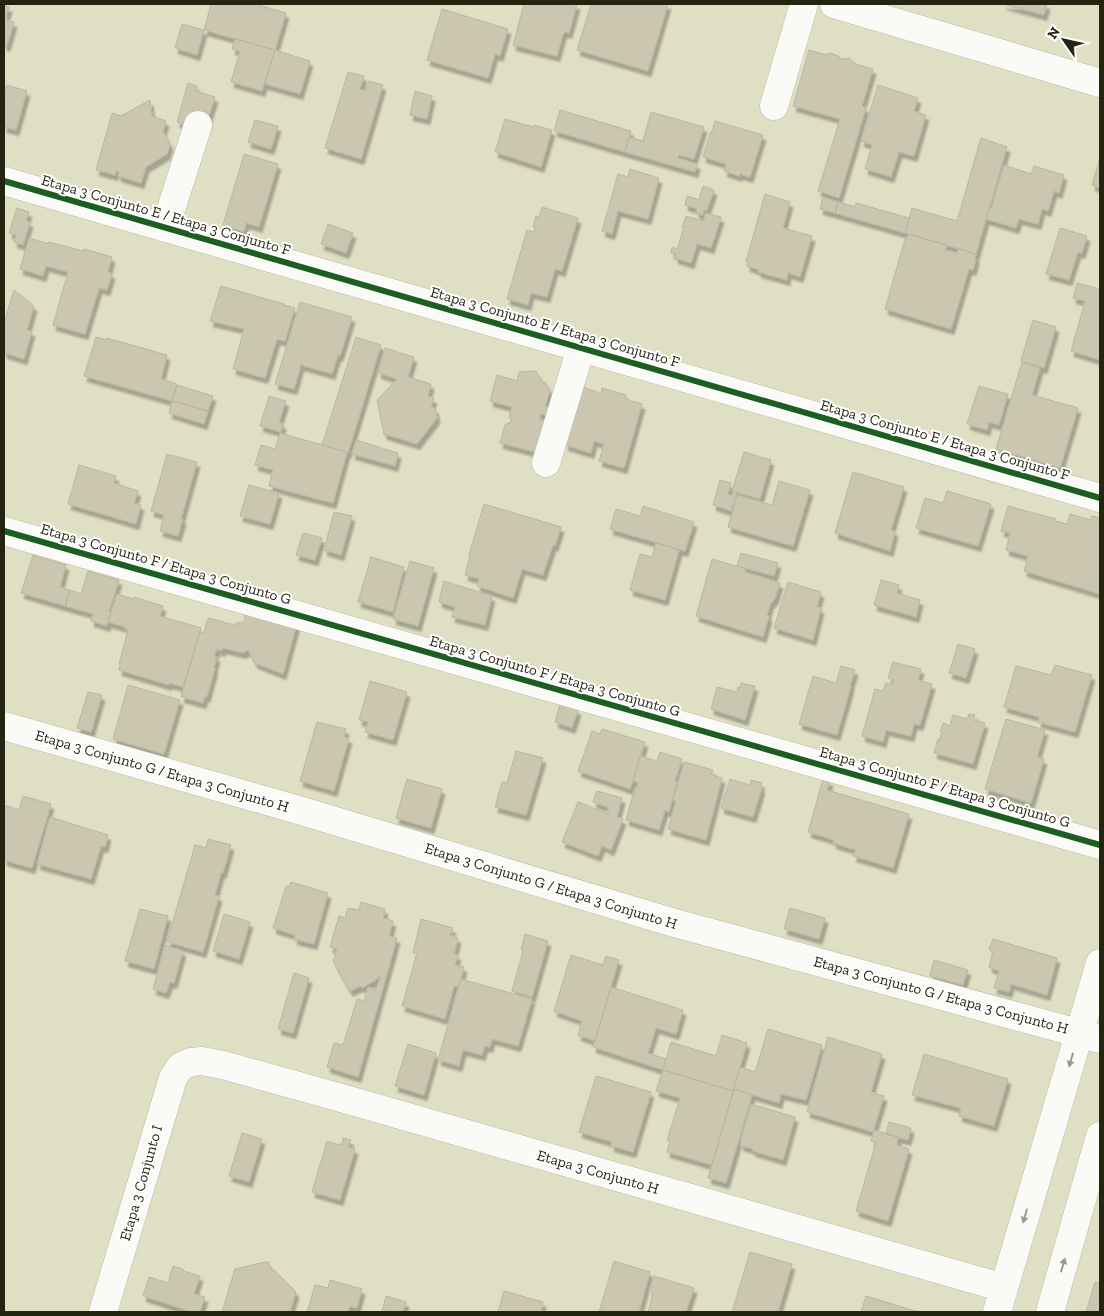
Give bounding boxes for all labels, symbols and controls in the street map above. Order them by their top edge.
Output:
north arrow [1039,15,1089,65]
text: N [1044,24,1064,42]
street label: Etapa 3 Conjunto E / Etapa 3 Conjunto F [39,171,293,259]
street label: Etapa 3 Conjunto E / Etapa 3 Conjunto F [428,283,682,371]
street label: Etapa 3 Conjunto E / Etapa 3 Conjunto F [818,396,1072,484]
street label: Etapa 3 Conjunto F / Etapa 3 Conjunto G [39,520,293,608]
street label: Etapa 3 Conjunto F / Etapa 3 Conjunto G [428,632,682,720]
street label: Etapa 3 Conjunto G / Etapa 3 Conjunto H [33,726,291,816]
street label: Etapa 3 Conjunto F / Etapa 3 Conjunto G [818,743,1072,831]
street label: Etapa 3 Conjunto G / Etapa 3 Conjunto H [423,839,679,933]
street label: Etapa 3 Conjunto G / Etapa 3 Conjunto H [812,952,1070,1038]
one-way arrow [1066,1053,1074,1068]
street label: Etapa 3 Conjunto I [116,1123,166,1243]
street label: Etapa 3 Conjunto H [535,1146,661,1198]
one-way arrow [1020,1208,1028,1223]
one-way arrow [1060,1258,1068,1273]

